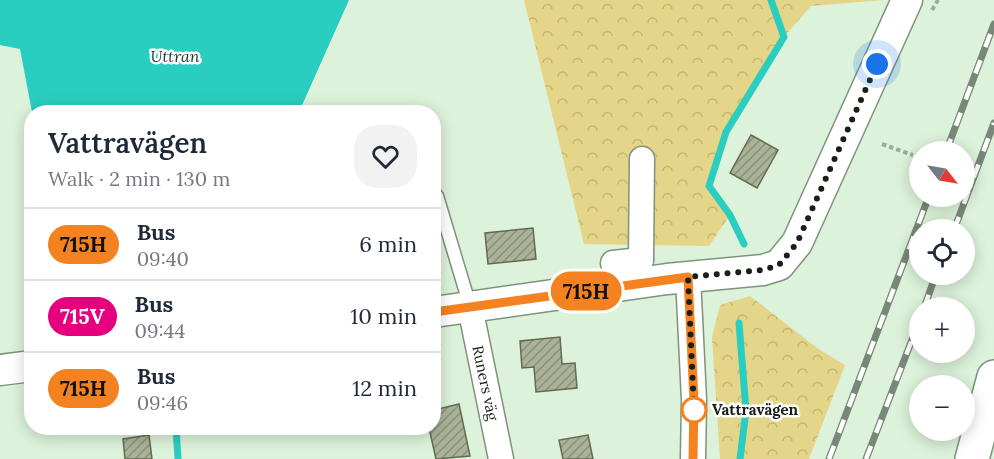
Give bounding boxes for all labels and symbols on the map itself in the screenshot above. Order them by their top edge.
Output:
water label: Uttran [150,46,200,66]
your location [862,49,892,79]
north arrow [909,141,975,207]
line badge: 715H [544,272,628,310]
street label: Runers väg [468,344,503,423]
marker: Vattravägen [681,397,707,423]
place label: Vattravägen [712,400,799,419]

